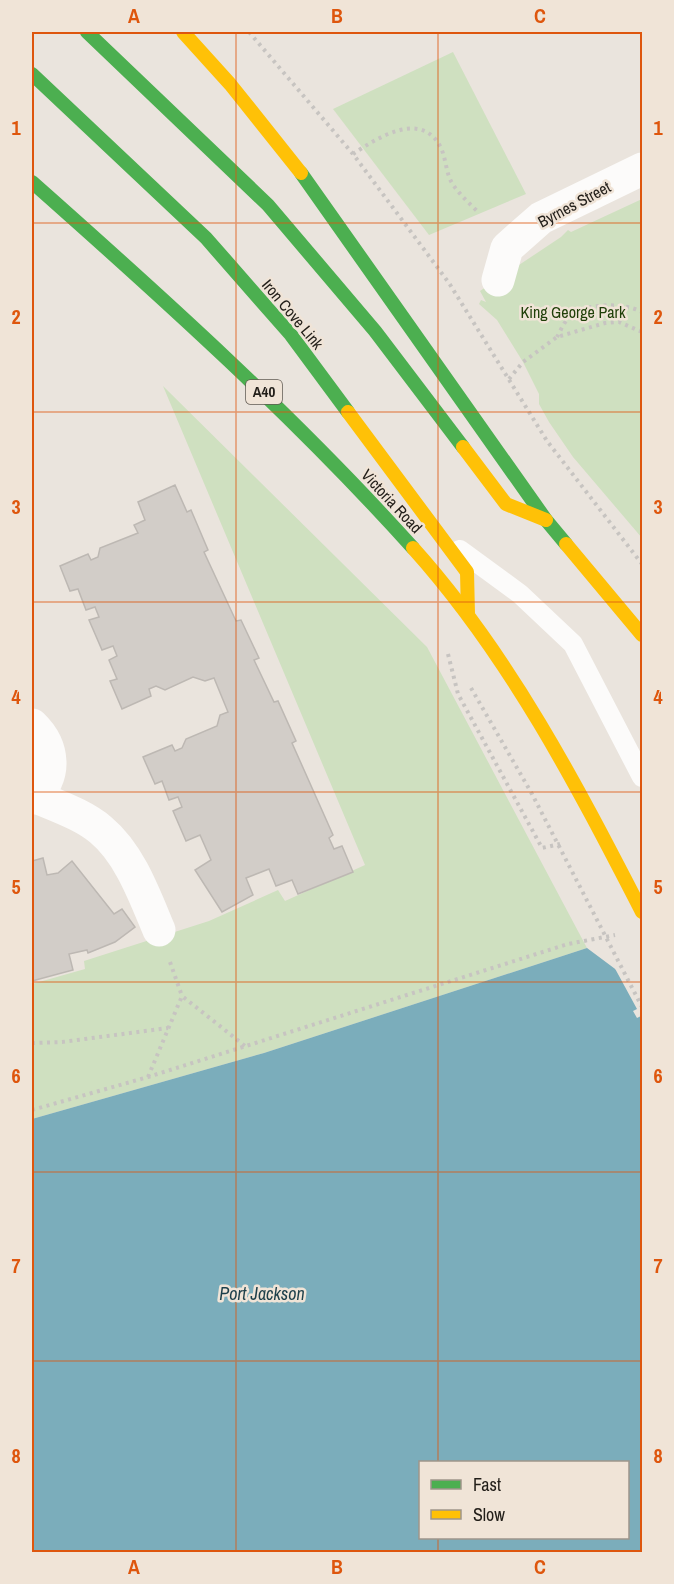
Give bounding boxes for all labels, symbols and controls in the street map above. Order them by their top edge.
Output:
text: A [128,2,140,29]
text: B [331,2,343,29]
text: C [534,2,546,29]
text: 1 [11,114,21,141]
text: 1 [653,114,663,141]
street label: Byrnes Street [534,175,615,232]
street label: Iron Cove Link [257,274,329,354]
park label: King George Park [520,301,626,323]
text: 2 [11,303,21,330]
text: 2 [653,303,663,330]
road number: A40 [246,380,282,404]
street label: Victoria Road [357,464,427,538]
text: 3 [11,493,21,520]
text: 3 [653,493,663,520]
text: 4 [11,683,21,710]
text: 4 [653,683,663,710]
text: 5 [11,873,21,900]
text: 5 [653,873,663,900]
text: 6 [11,1062,21,1089]
text: 6 [653,1062,663,1089]
text: 7 [11,1252,21,1279]
text: 7 [653,1252,663,1279]
water label: Port Jackson [219,1281,305,1306]
text: 8 [11,1442,21,1469]
text: 8 [653,1442,663,1469]
legend [419,1461,629,1539]
text: Fast [473,1472,501,1497]
text: Slow [473,1502,505,1527]
text: A [128,1553,140,1580]
text: B [331,1553,343,1580]
text: C [534,1553,546,1580]

